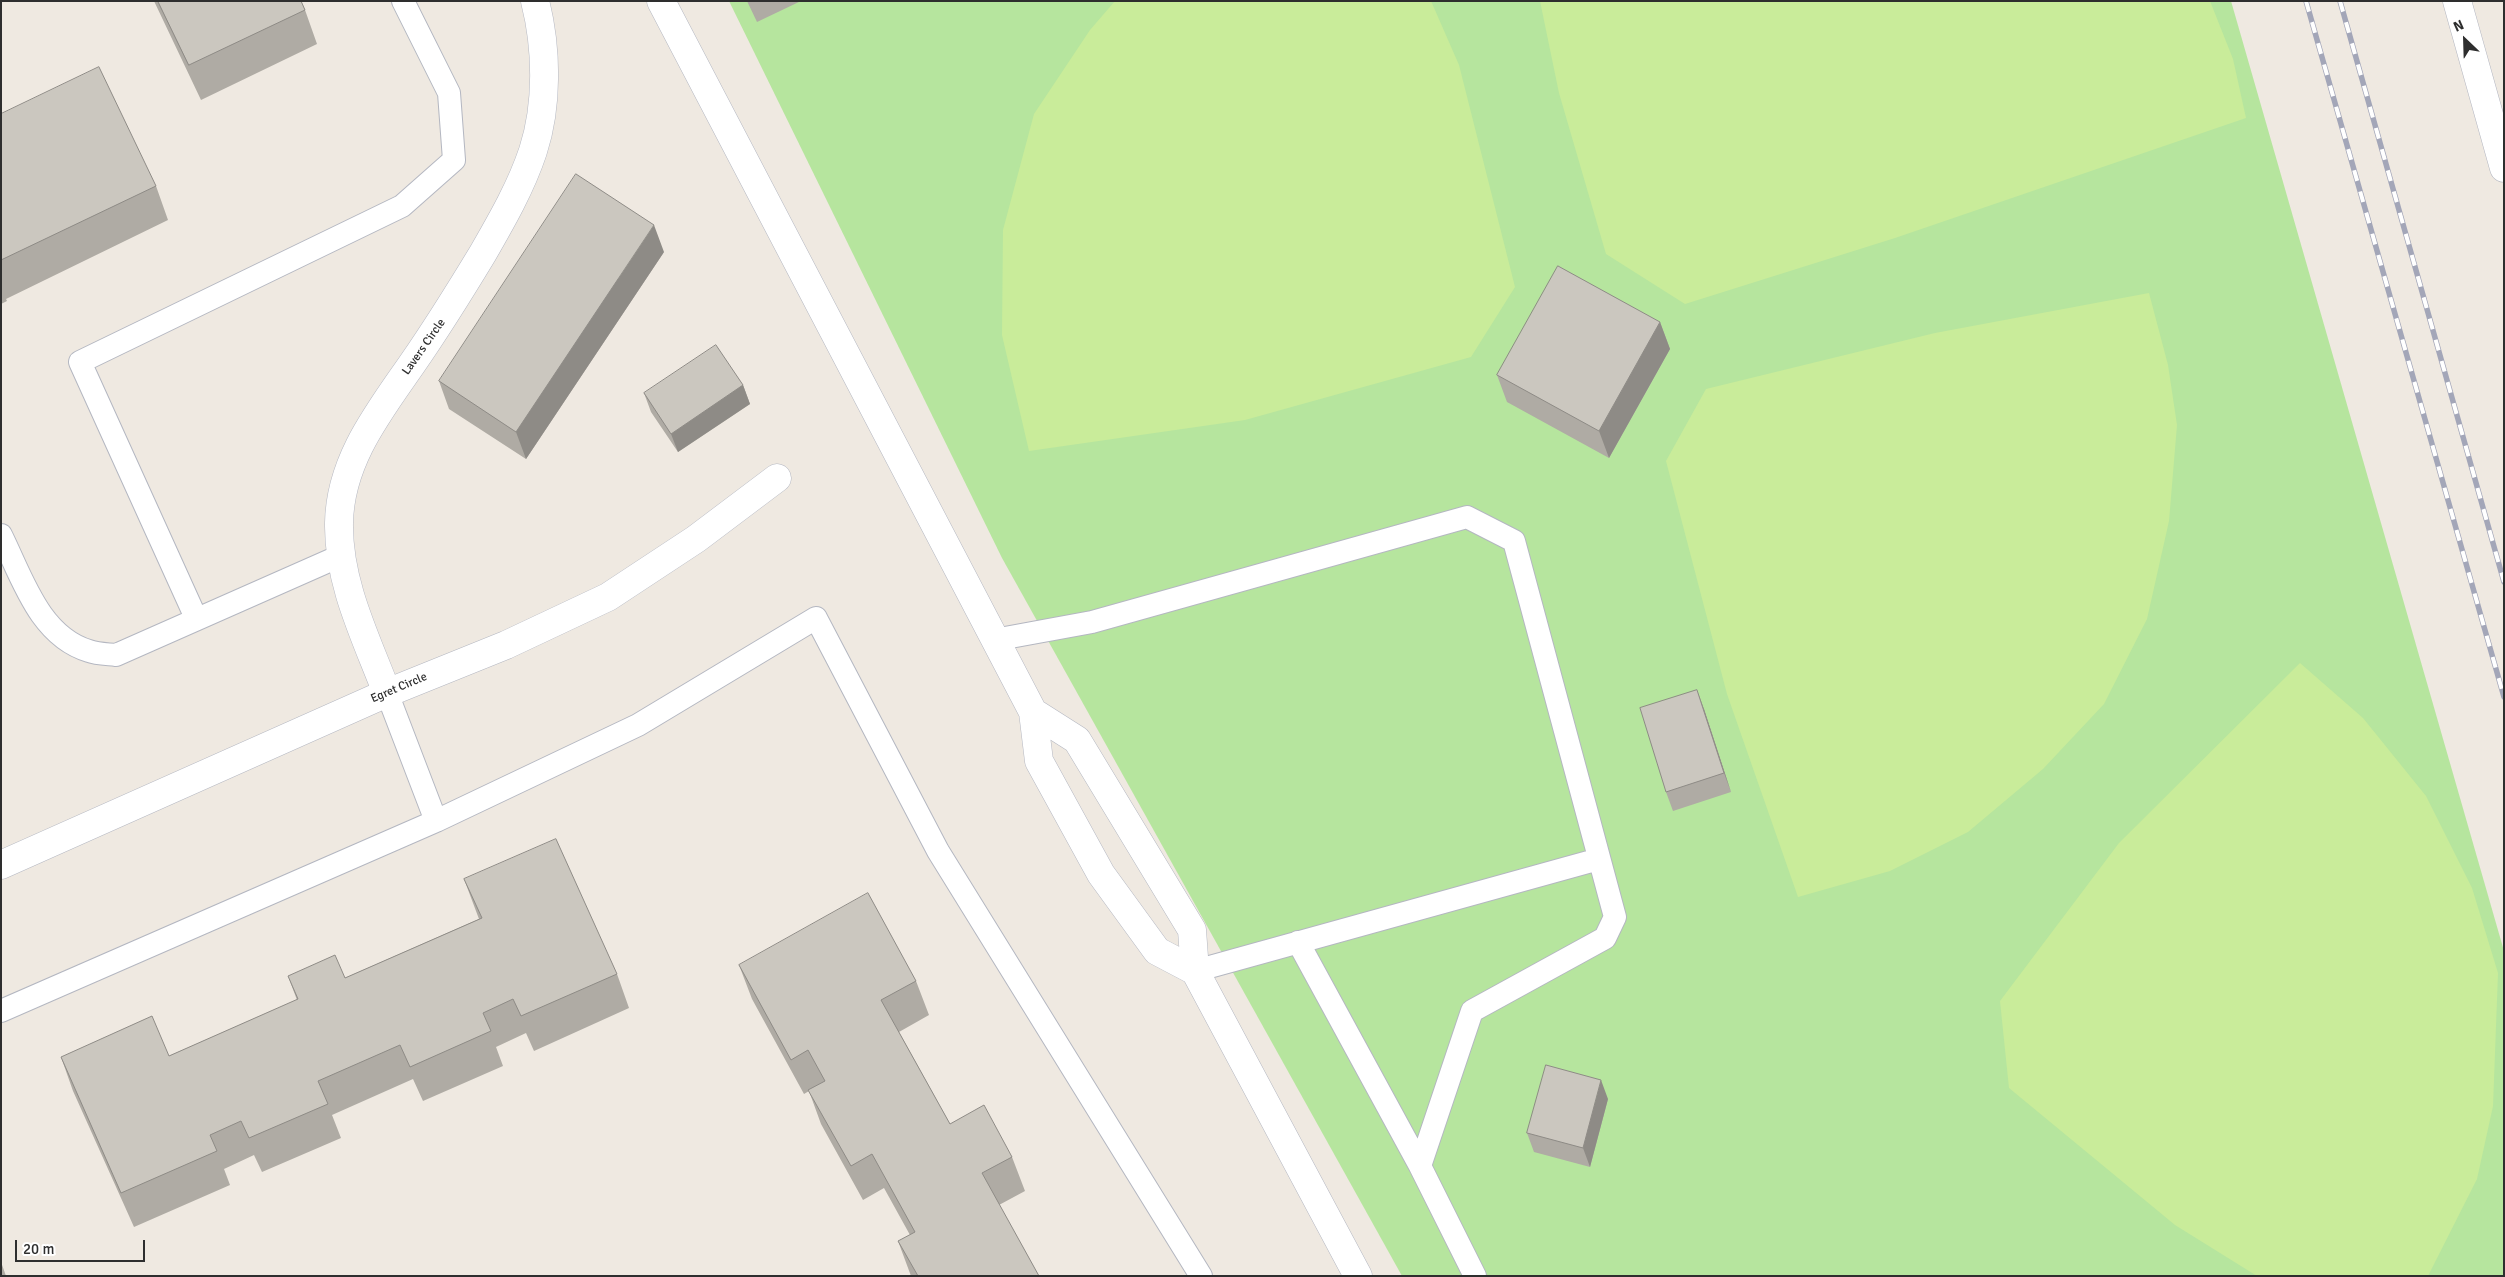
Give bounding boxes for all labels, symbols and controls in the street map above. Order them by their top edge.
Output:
north arrow [2440,15,2490,65]
text: N [2451,16,2467,36]
street label: Lavers Circle [399,316,449,378]
street label: Egret Circle [369,670,429,706]
scale bar [18,1230,148,1262]
text: 20 m [23,1240,54,1258]

